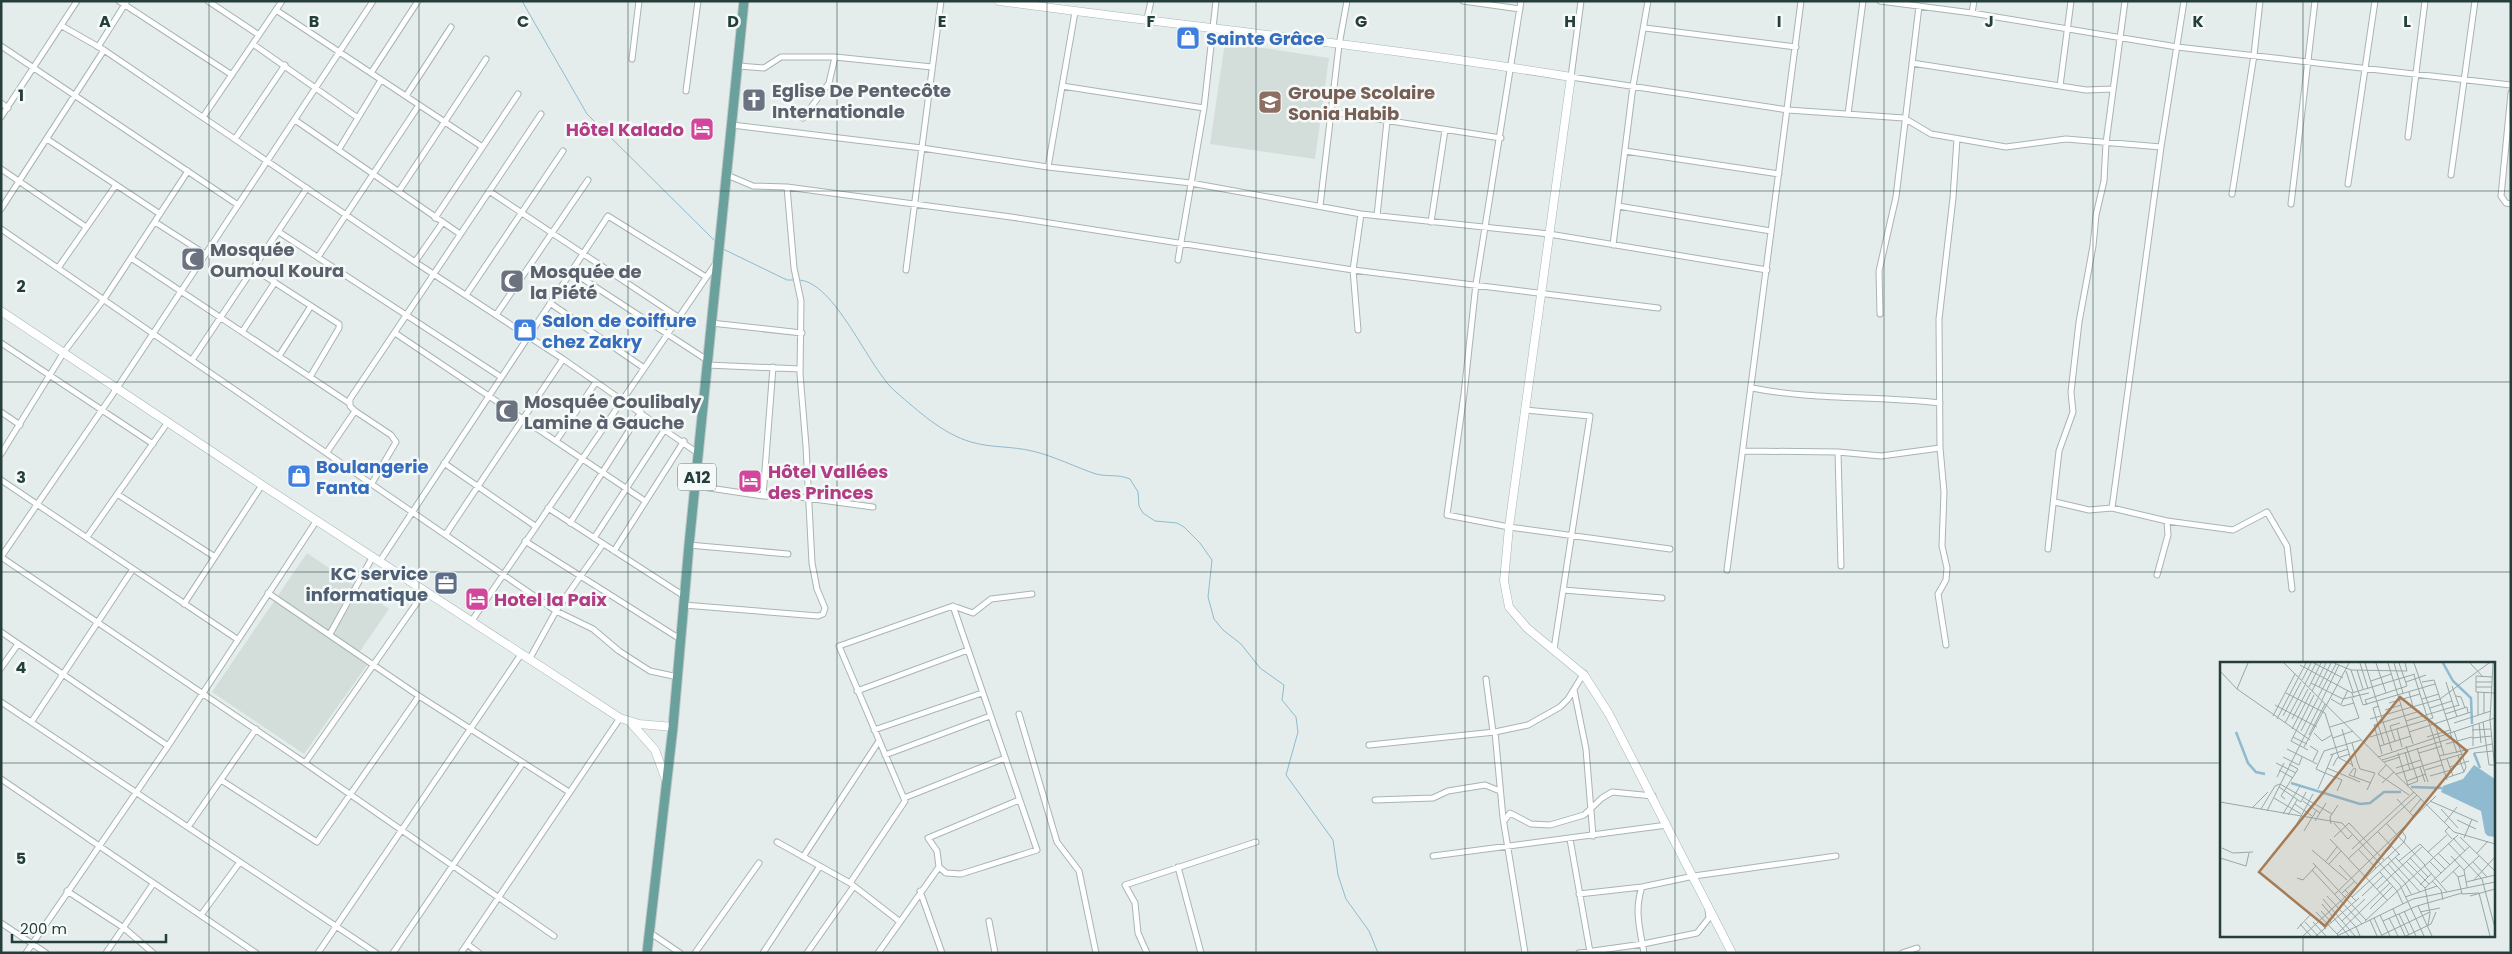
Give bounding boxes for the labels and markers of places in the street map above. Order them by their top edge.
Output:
shop icon: Sainte Grâce [1175,25,1201,51]
place label: Sainte Grâce [1206,26,1325,51]
place label: Eglise De Pentecôte Internationale [772,78,951,124]
place label: Groupe Scolaire Sonia Habib [1288,80,1435,126]
church icon: Eglise De Pentecôte Internationale [741,87,767,113]
school or university icon: Groupe Scolaire Sonia Habib [1257,89,1283,115]
hotel icon: Hôtel Kalado [689,116,715,142]
place label: Hôtel Kalado [566,117,684,142]
place label: Mosquée Oumoul Koura [210,237,344,283]
mosque icon: Mosquée Oumoul Koura [180,246,206,272]
place label: Mosquée de la Piété [530,259,642,305]
mosque icon: Mosquée de la Piété [499,268,525,294]
place label: Salon de coiffure chez Zakry [542,308,697,354]
shop icon: Salon de coiffure chez Zakry [512,317,538,343]
place label: Mosquée Coulibaly Lamine à Gauche [524,389,702,435]
mosque icon: Mosquée Coulibaly Lamine à Gauche [494,398,520,424]
place label: Boulangerie Fanta [316,454,429,500]
place label: Hôtel Vallées des Princes [768,459,888,505]
shop icon: Boulangerie Fanta [286,463,312,489]
hotel icon: Hôtel Vallées des Princes [737,468,763,494]
place label: KC service informatique [306,561,428,607]
office icon: KC service informatique [433,570,459,596]
hotel icon: Hotel la Paix [464,586,490,612]
place label: Hotel la Paix [494,587,607,612]

